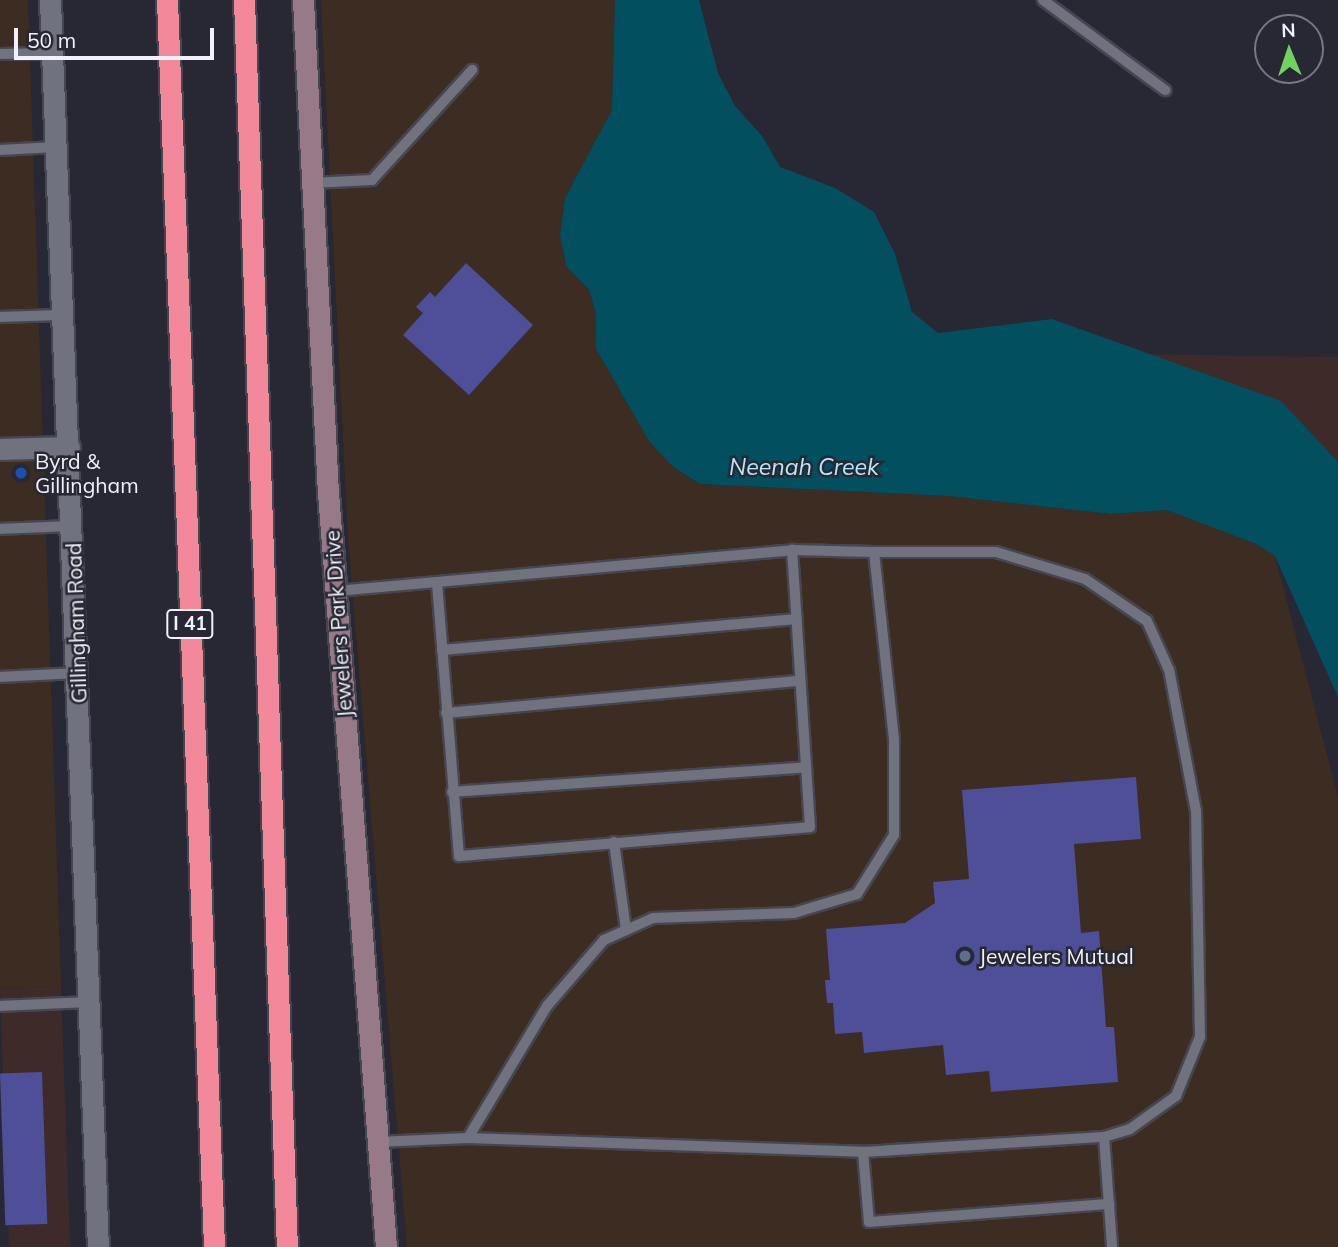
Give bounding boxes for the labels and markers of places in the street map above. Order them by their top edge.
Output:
place label: Byrd & Gillingham [35,448,139,498]
marker: Byrd & Gillingham [13,465,29,481]
place label: Jewelers Mutual [979,943,1134,969]
marker: Jewelers Mutual [957,948,973,964]

